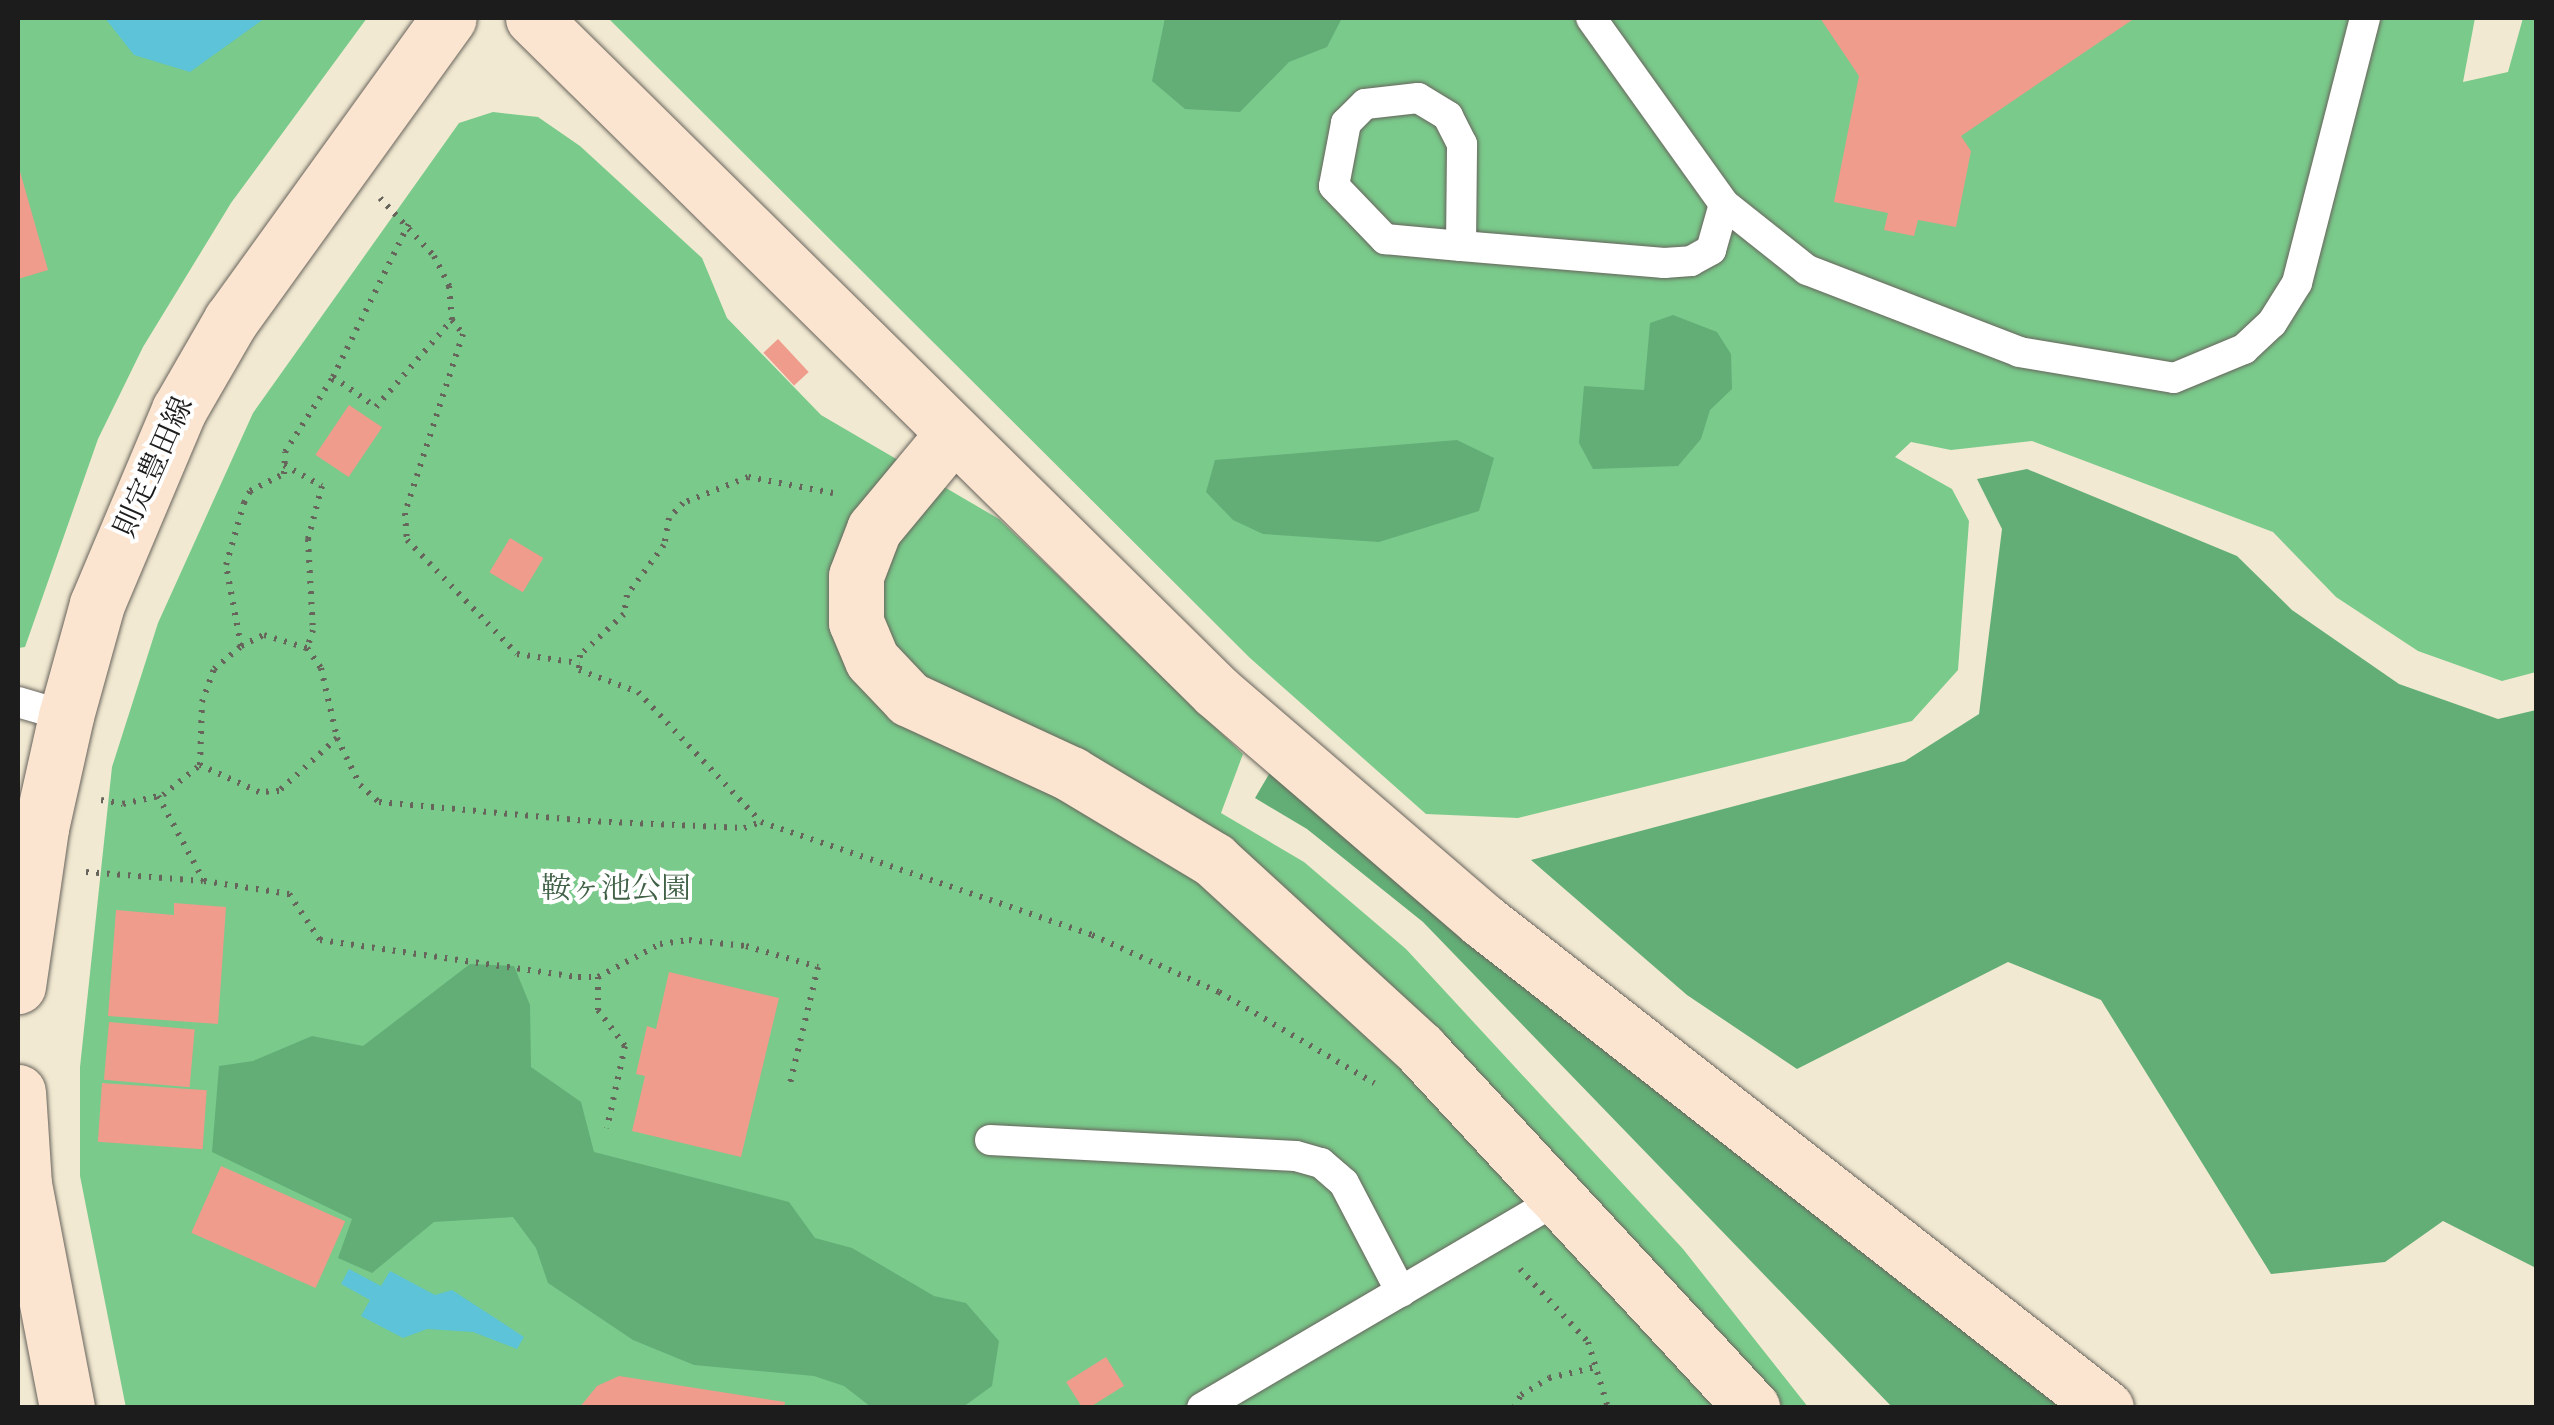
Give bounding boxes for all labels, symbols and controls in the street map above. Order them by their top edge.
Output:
street label: 則定豊田線 [109,392,203,544]
park label: 鞍ヶ池公園 [541,873,691,909]

